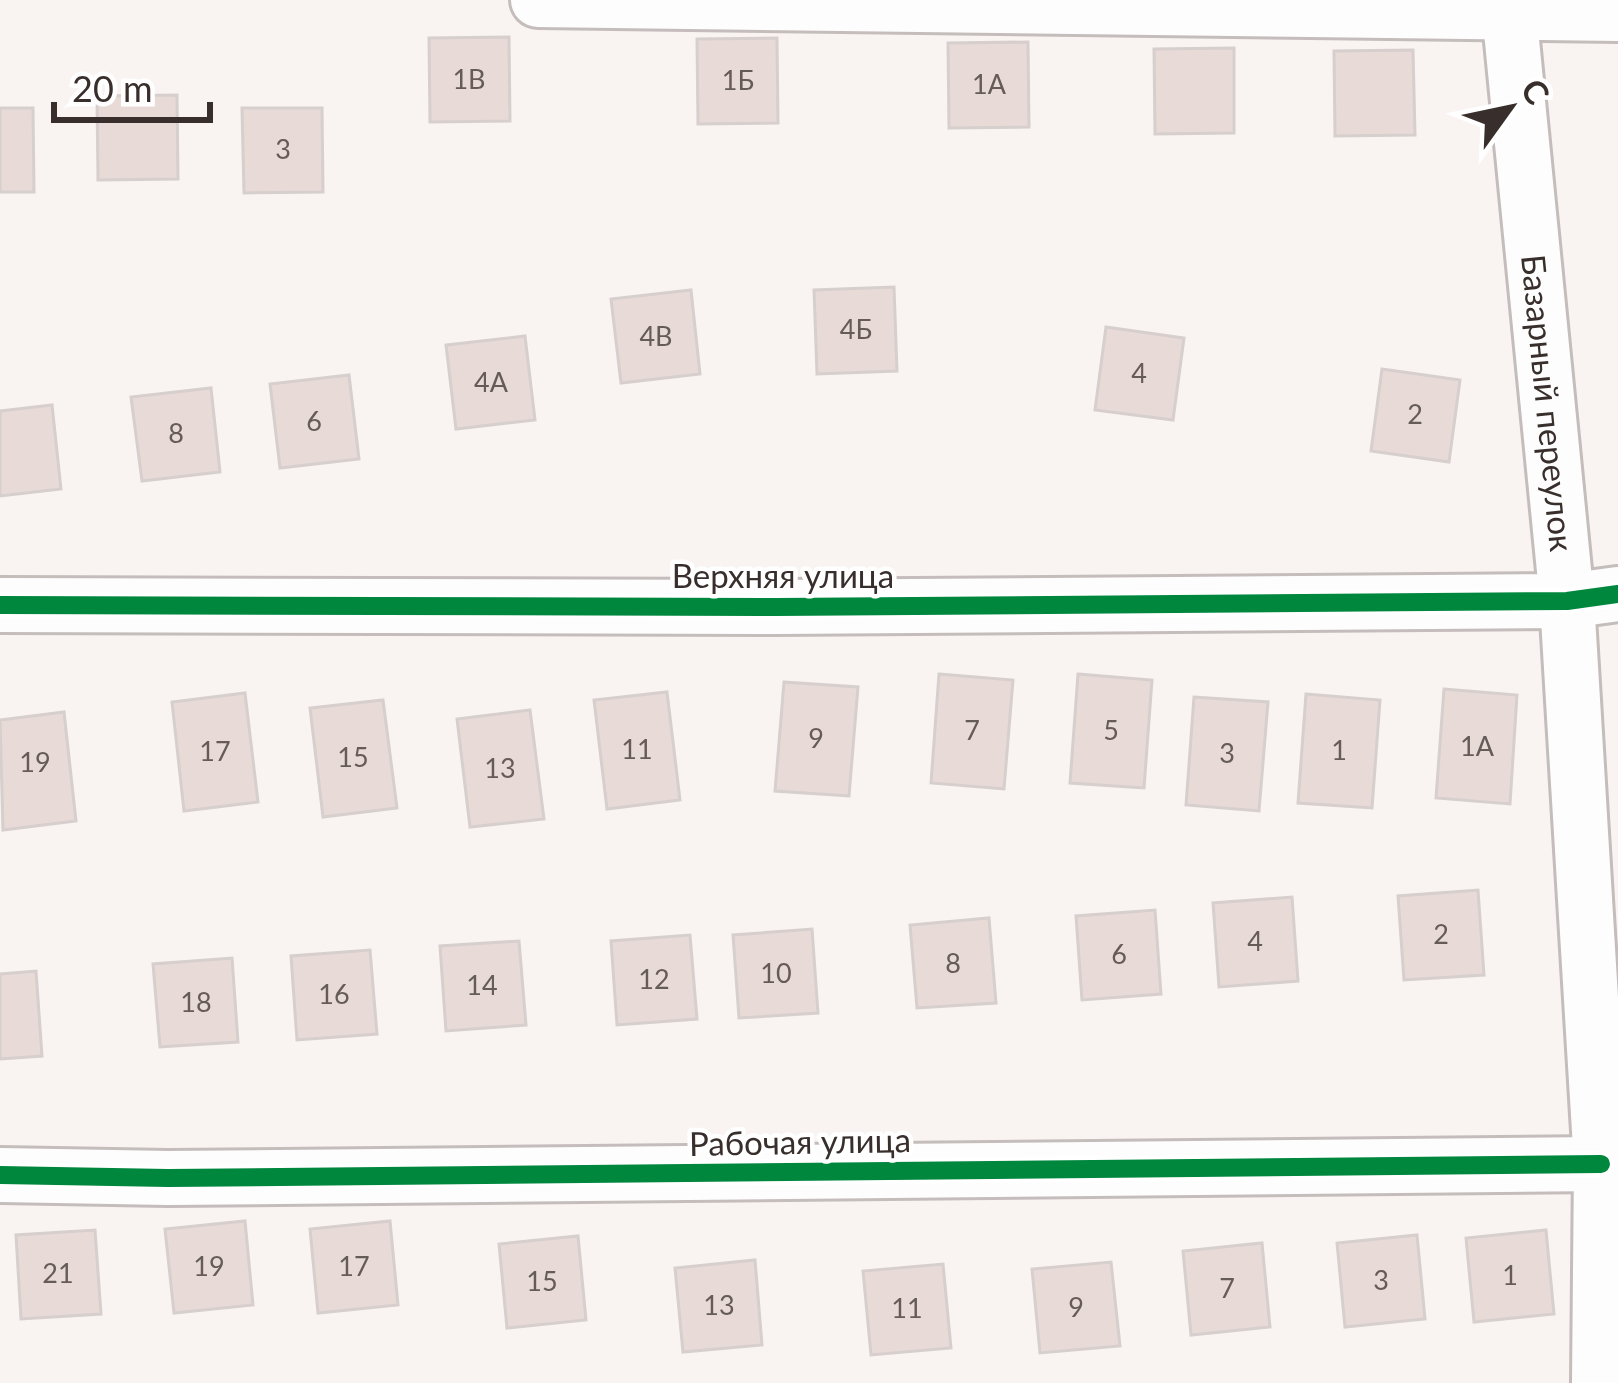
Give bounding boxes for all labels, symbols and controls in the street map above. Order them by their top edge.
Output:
scale bar [54,48,210,122]
north arrow [1450,48,1570,168]
house number: 1В [452,62,486,95]
house number: 1Б [722,63,754,96]
text: 20 m [72,66,153,110]
house number: 1А [972,67,1007,100]
text: С [1513,71,1559,111]
house number: 3 [275,132,291,165]
street label: Базарный переулок [1514,252,1583,553]
house number: 4Б [840,312,872,345]
house number: 4В [639,319,673,352]
house number: 4 [1131,356,1147,389]
house number: 4А [474,365,509,398]
house number: 2 [1407,397,1423,430]
house number: 6 [306,404,322,437]
house number: 8 [168,416,184,449]
street label: Верхняя улица [672,555,894,595]
house number: 7 [964,713,980,746]
house number: 5 [1103,713,1119,746]
house number: 9 [808,721,824,754]
house number: 1А [1460,729,1495,762]
house number: 11 [621,732,653,765]
house number: 1 [1331,733,1347,766]
house number: 17 [199,734,231,767]
house number: 3 [1219,736,1235,769]
house number: 15 [337,740,369,773]
house number: 19 [19,745,51,778]
house number: 13 [484,751,516,784]
house number: 2 [1433,917,1449,950]
house number: 4 [1247,924,1263,957]
house number: 6 [1111,937,1127,970]
house number: 8 [945,946,961,979]
house number: 10 [760,956,792,989]
house number: 12 [638,962,670,995]
house number: 14 [466,968,498,1001]
house number: 16 [318,977,350,1010]
house number: 18 [180,985,212,1018]
street label: Рабочая улица [689,1119,911,1163]
house number: 19 [193,1249,225,1282]
house number: 17 [338,1249,370,1282]
house number: 21 [42,1256,74,1289]
house number: 1 [1502,1258,1518,1291]
house number: 3 [1373,1263,1389,1296]
house number: 15 [526,1264,558,1297]
house number: 7 [1219,1271,1235,1304]
house number: 13 [703,1288,735,1321]
house number: 9 [1068,1290,1084,1323]
house number: 11 [891,1291,923,1324]

